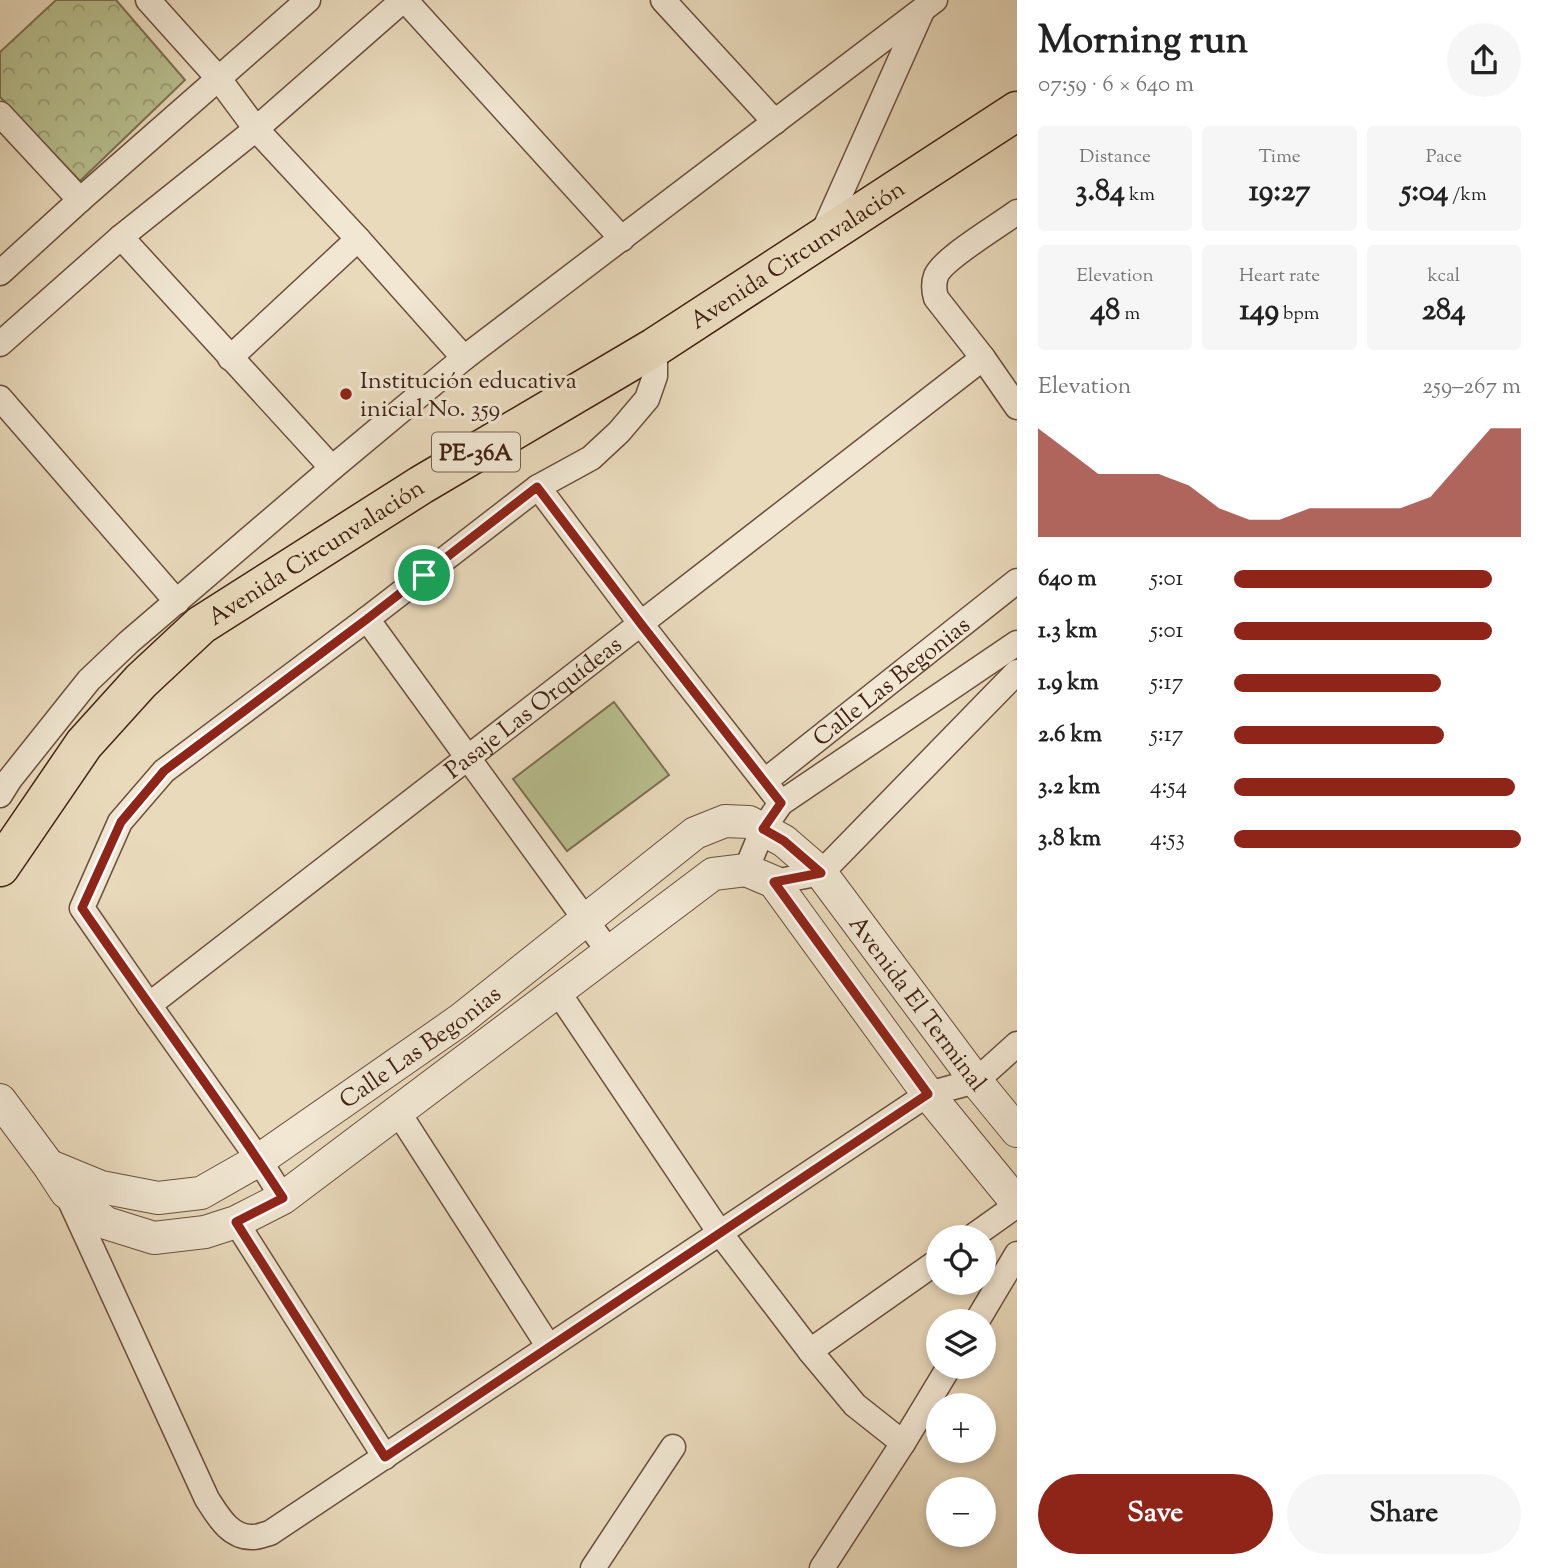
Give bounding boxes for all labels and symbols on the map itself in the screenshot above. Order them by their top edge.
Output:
street label: Avenida Circunvalación [684,173,912,339]
place label: Institución educativa inicial No. 359 [360,365,577,427]
marker: Institución educativa inicial No. 359 [338,386,354,402]
road number: PE-36A [432,432,520,472]
street label: Avenida Circunvalación [202,472,432,635]
pin [394,545,454,605]
street label: Calle Las Begonias [806,609,978,756]
street label: Pasaje Las Orquídeas [439,629,630,788]
street label: Avenida El Terminal [840,909,993,1100]
street label: Calle Las Begonias [333,978,509,1118]

